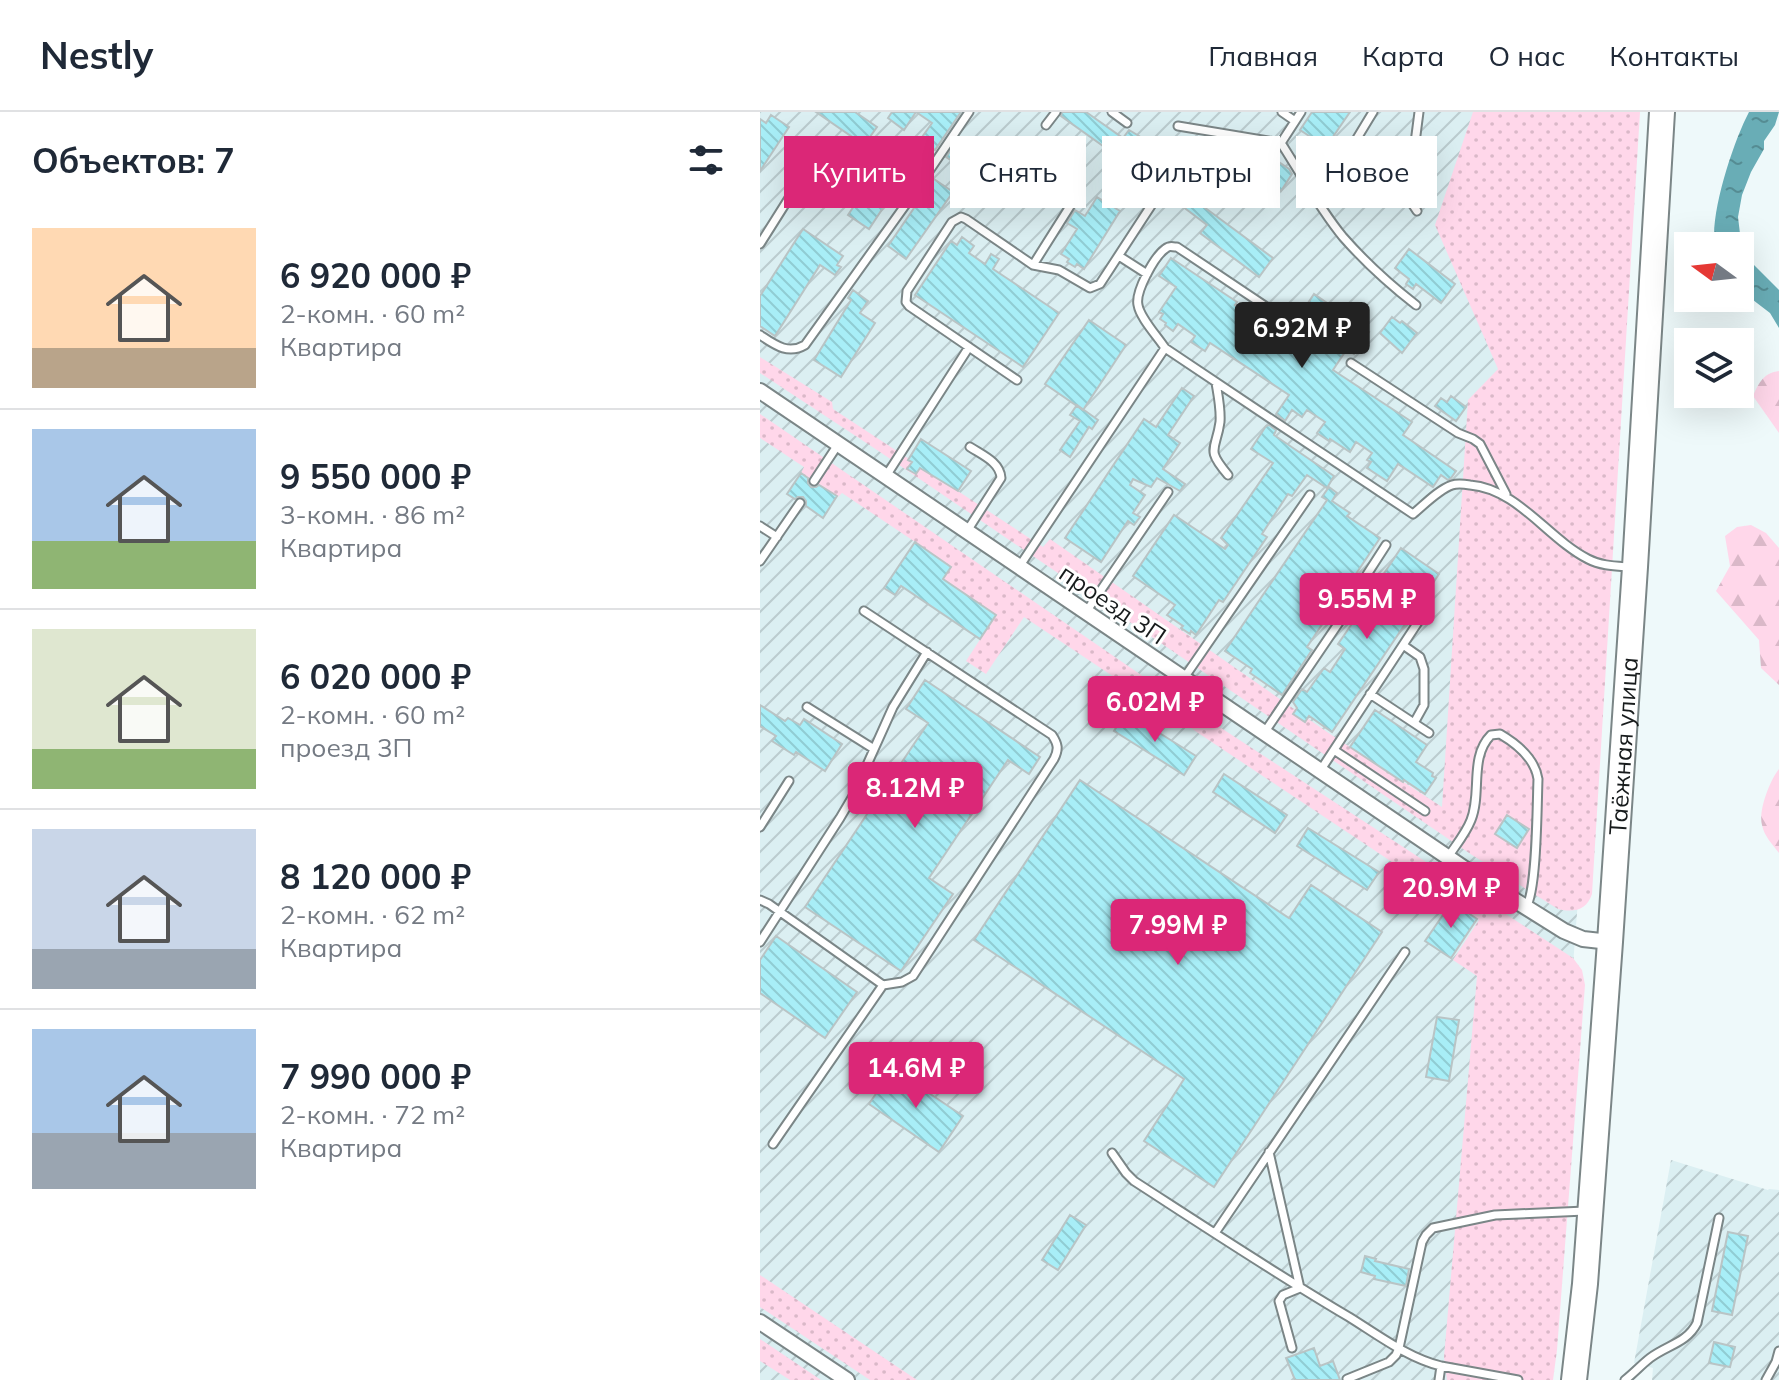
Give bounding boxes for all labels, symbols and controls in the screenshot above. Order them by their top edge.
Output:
text: Nestly [40,31,153,79]
text: Главная [1208,38,1318,73]
text: Карта [1362,38,1444,73]
text: О нас [1488,38,1565,73]
text: Контакты [1609,38,1739,73]
chip: Купить [784,136,934,208]
chip: Снять [950,136,1086,208]
chip: Фильтры [1102,136,1280,208]
chip: Новое [1296,136,1437,208]
icon: filters [684,138,728,182]
text: Объектов: 7 [32,139,235,182]
north arrow [1674,232,1754,312]
map controls [1674,232,1754,408]
text: 6 920 000 ₽ [280,254,471,297]
icon: home [96,260,192,356]
text: 2-комн. · 60 m² [280,297,465,330]
pin: 6.92M ₽ [1228,302,1376,370]
text: 6.92M ₽ [1253,311,1351,344]
button: layers [1674,328,1754,408]
text: Квартира [280,330,402,363]
text: 9 550 000 ₽ [280,455,471,498]
icon: home [96,461,192,557]
text: 3-комн. · 86 m² [280,498,465,531]
text: Квартира [280,531,402,564]
street label: проезд 3П [1054,557,1172,651]
pin: 9.55M ₽ [1293,573,1441,641]
text: 9.55M ₽ [1318,582,1416,615]
text: 6 020 000 ₽ [280,655,471,698]
street label: Таёжная улица [1602,656,1644,836]
icon: home [96,661,192,757]
pin: 6.02M ₽ [1081,676,1229,744]
text: 6.02M ₽ [1106,685,1204,718]
text: 2-комн. · 60 m² [280,698,465,731]
text: проезд 3П [280,731,412,764]
pin: 8.12M ₽ [841,762,989,830]
text: 8.12M ₽ [866,771,964,804]
text: 8 120 000 ₽ [280,855,471,898]
icon: home [96,861,192,957]
pin: 20.9M ₽ [1377,862,1525,930]
text: 20.9M ₽ [1402,871,1500,904]
text: 2-комн. · 62 m² [280,898,465,931]
pin: 7.99M ₽ [1104,899,1252,967]
text: 7.99M ₽ [1129,908,1227,941]
text: Квартира [280,931,402,964]
pin: 14.6M ₽ [842,1042,990,1110]
text: 14.6M ₽ [867,1051,965,1084]
text: 7 990 000 ₽ [280,1055,471,1098]
icon: home [96,1061,192,1157]
text: 2-комн. · 72 m² [280,1098,465,1131]
text: Квартира [280,1131,402,1164]

